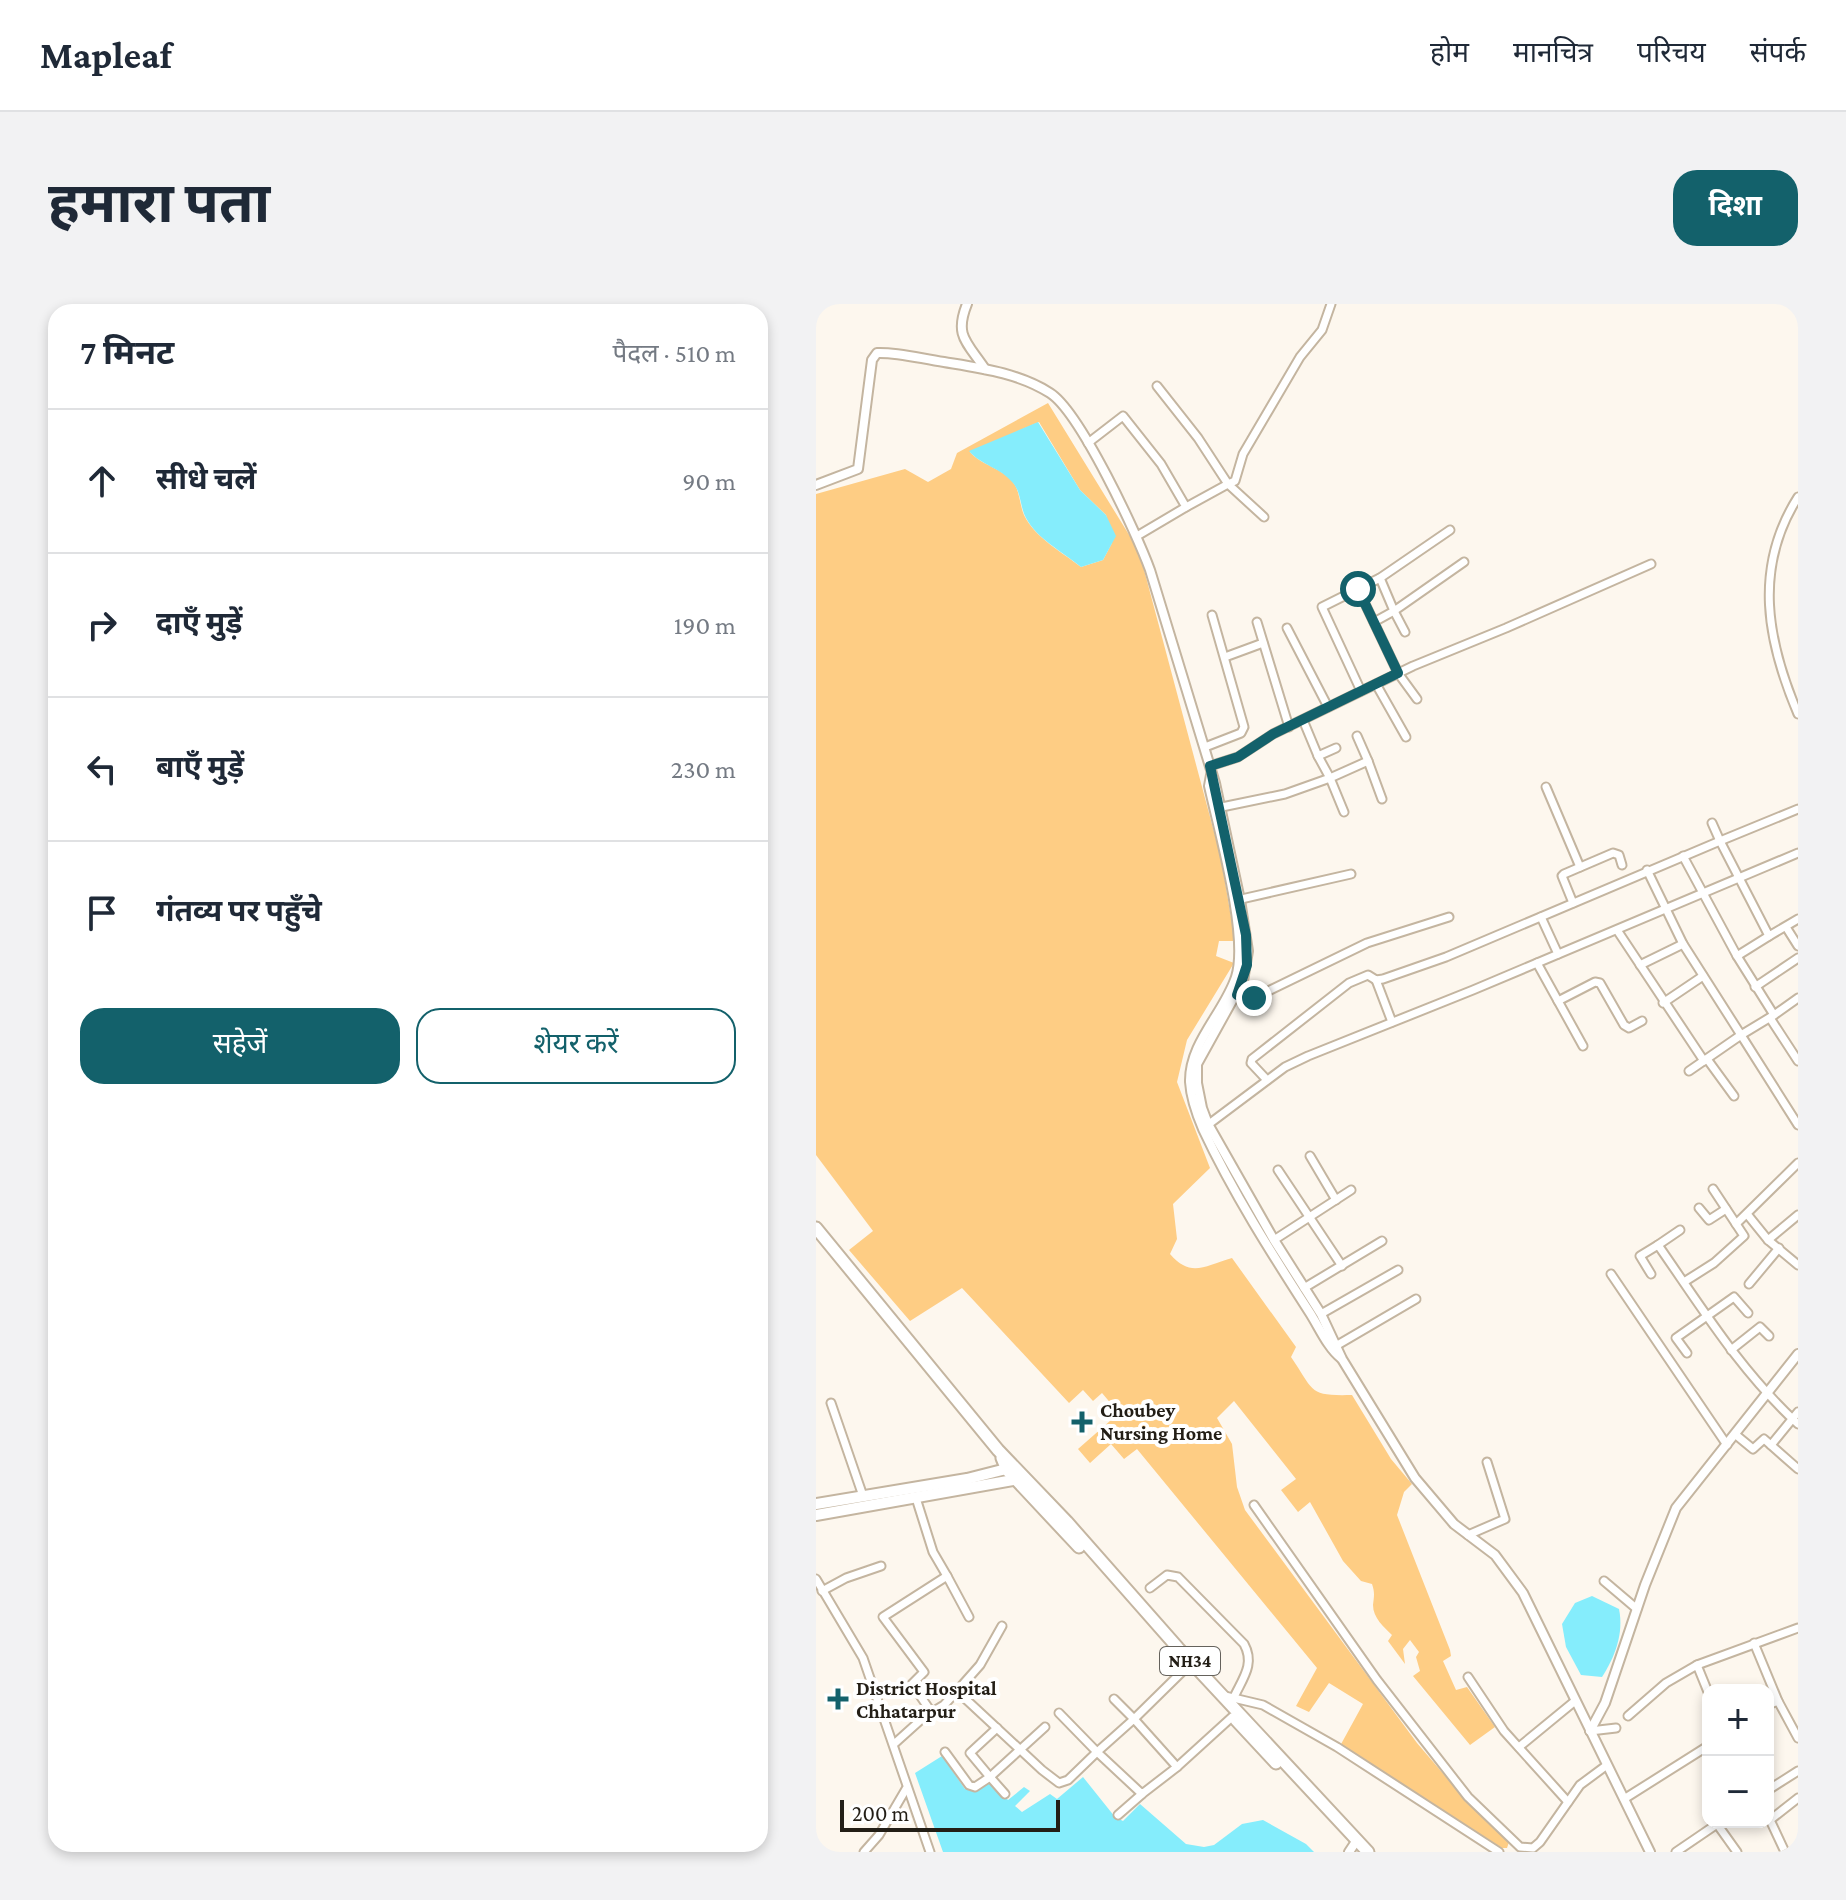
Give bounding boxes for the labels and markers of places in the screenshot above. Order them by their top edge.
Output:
place label: Choubey Nursing Home [1100,1399,1222,1444]
marker: Choubey Nursing Home [1071,1411,1093,1433]
place label: District Hospital Chhatarpur [856,1677,997,1722]
marker: District Hospital Chhatarpur [827,1688,849,1710]

